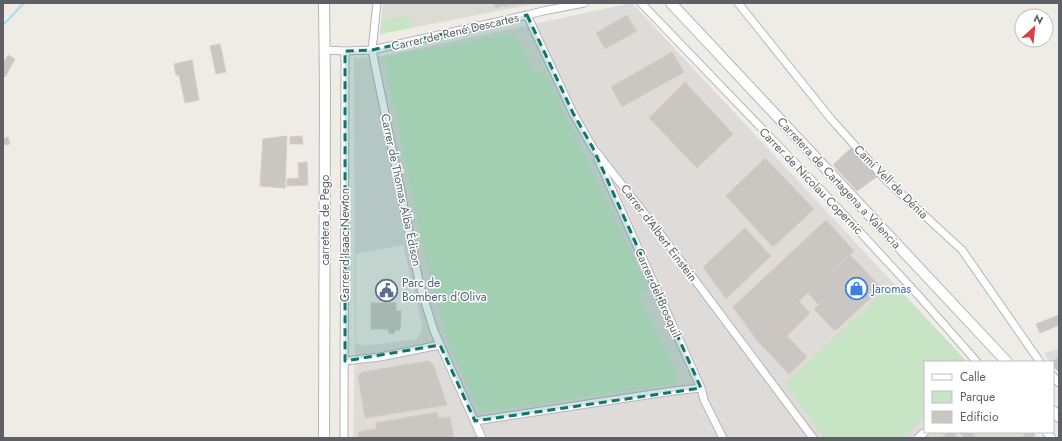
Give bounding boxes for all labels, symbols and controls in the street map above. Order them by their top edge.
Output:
north arrow [1014,8,1054,48]
street label: Carrer de René Descartes [390,9,521,55]
text: N [1031,10,1046,28]
street label: Carrer de Thomas Alba Édison [376,112,426,268]
street label: Carretera de Cartagena a Valencia [773,113,905,253]
street label: Carrer de Nicolau Copernic [755,123,867,239]
street label: Camí Vell de Dénia [850,141,932,223]
street label: carretera de Pego [316,174,334,265]
street label: Carrer d'Albert Einstein [616,180,702,286]
street label: Carrer d'Isaac Newton [336,188,354,302]
street label: Carrer del Brosquil [630,245,686,341]
place label: Parc de Bombers d'Oliva [402,274,487,306]
shop icon: Jaromas [844,276,870,302]
public building icon: Parc de Bombers d'Oliva [374,277,400,303]
place label: Jaromas [870,280,911,298]
legend [924,361,1054,433]
text: Calle [960,368,986,386]
text: Parque [960,388,995,406]
text: Edificio [960,408,999,426]

